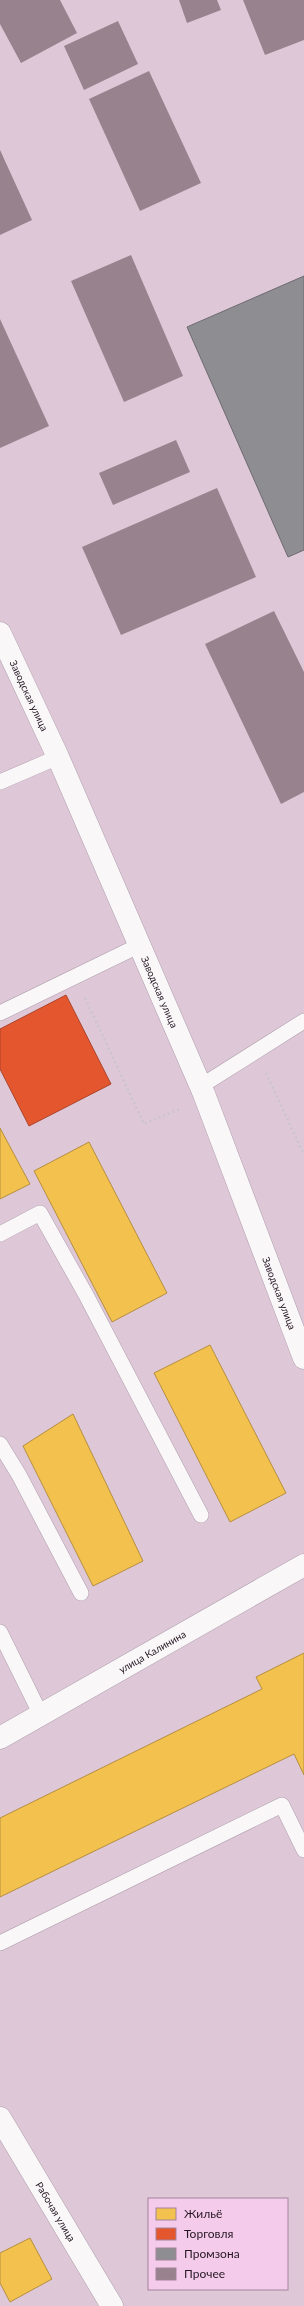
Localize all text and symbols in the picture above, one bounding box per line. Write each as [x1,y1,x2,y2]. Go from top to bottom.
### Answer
street label: Заводская улица [7,658,51,733]
street label: Заводская улица [139,954,181,1030]
street label: Заводская улица [260,1255,299,1331]
street label: улица Калинина [116,1628,188,1675]
street label: Рабочая улица [33,2180,78,2244]
legend [148,2198,288,2290]
text: Жильё [184,2206,222,2221]
text: Торговля [184,2226,234,2241]
text: Промзона [184,2246,240,2261]
text: Прочее [184,2266,225,2281]

